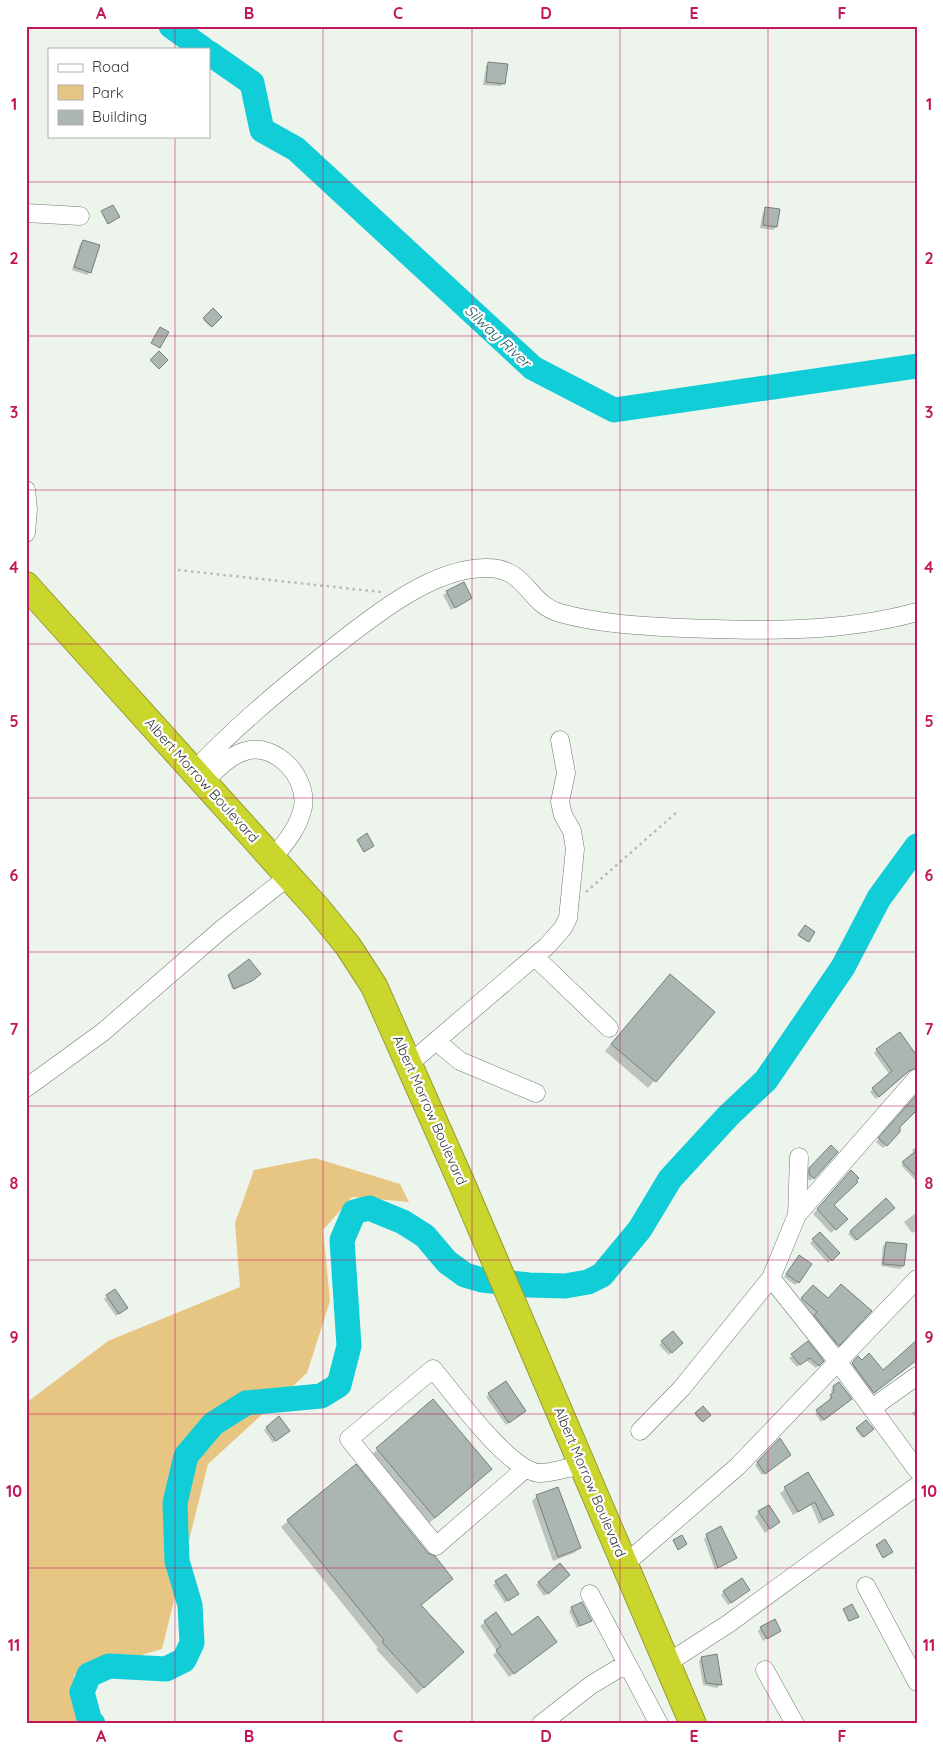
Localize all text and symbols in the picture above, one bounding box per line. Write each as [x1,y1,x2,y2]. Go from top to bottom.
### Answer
text: A [96,3,107,23]
text: B [244,3,254,23]
text: C [393,3,403,23]
text: D [540,3,552,23]
text: E [689,3,699,23]
text: F [838,3,847,23]
legend [48,48,210,138]
text: Road [92,57,129,76]
text: Park [92,83,124,102]
text: 1 [11,94,17,114]
text: 1 [926,94,932,114]
text: Building [92,107,147,126]
text: 2 [9,248,19,268]
text: 2 [924,248,934,268]
water label: Silway River [461,301,537,373]
text: 3 [10,402,18,422]
text: 3 [925,402,933,422]
text: 4 [9,557,19,577]
text: 4 [924,557,934,577]
text: 5 [9,711,19,731]
text: 5 [924,711,934,731]
street label: Albert Morrow Boulevard [141,714,263,846]
text: 6 [10,865,19,885]
text: 6 [925,865,934,885]
text: 7 [10,1019,19,1039]
text: 7 [925,1019,934,1039]
street label: Albert Morrow Boulevard [389,1032,471,1188]
text: 8 [10,1173,19,1193]
text: 8 [925,1173,934,1193]
text: 9 [9,1327,19,1347]
text: 9 [924,1327,934,1347]
street label: Albert Morrow Boulevard [550,1404,630,1560]
text: 10 [6,1481,22,1501]
text: 10 [921,1481,937,1501]
text: 11 [8,1635,20,1655]
text: 11 [923,1635,935,1655]
text: A [96,1726,107,1746]
text: B [244,1726,254,1746]
text: C [393,1726,403,1746]
text: D [540,1726,552,1746]
text: E [689,1726,699,1746]
text: F [838,1726,847,1746]

